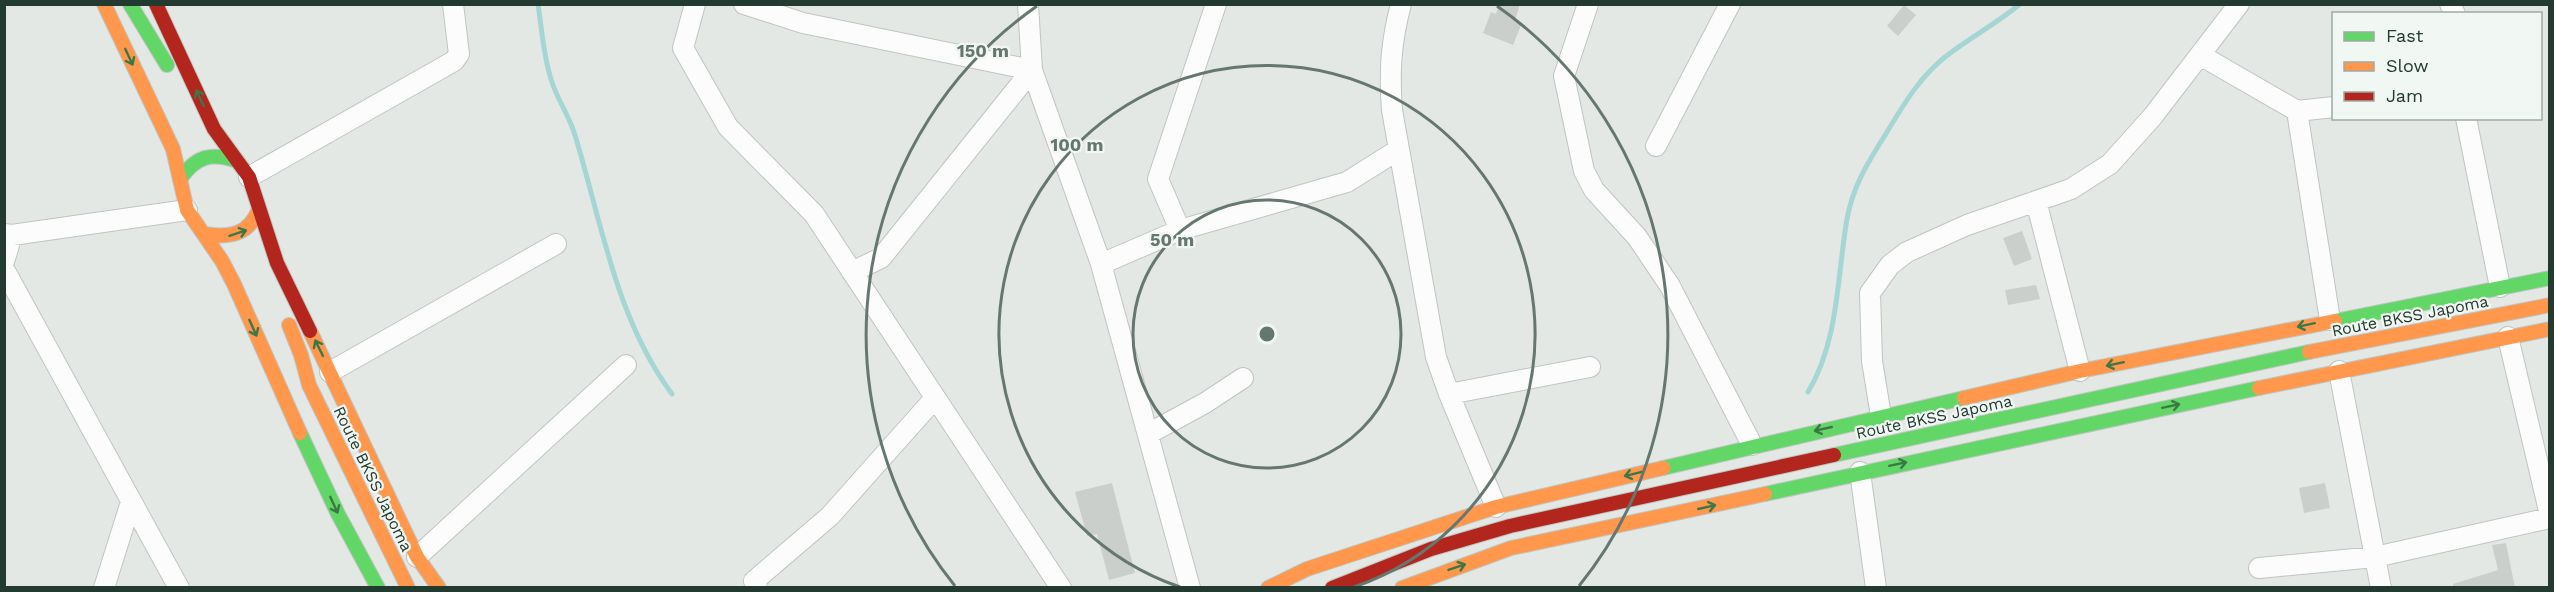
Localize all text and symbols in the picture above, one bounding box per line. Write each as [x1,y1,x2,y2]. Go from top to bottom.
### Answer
legend [2332,12,2542,120]
text: Fast [2386,25,2424,46]
text: 150 m [957,40,1009,61]
one-way arrow [124,48,136,66]
text: Slow [2386,55,2429,76]
text: Jam [2386,85,2423,106]
one-way arrow [193,90,205,108]
text: 100 m [1050,134,1104,155]
one-way arrow [228,226,246,237]
text: 50 m [1150,229,1194,250]
street label: Route BKSS Japoma [2330,291,2490,341]
one-way arrow [248,318,260,336]
one-way arrow [2297,319,2316,331]
centre of rings [1257,324,1277,344]
one-way arrow [312,340,324,358]
one-way arrow [2106,359,2126,370]
street label: Route BKSS Japoma [1854,391,2014,443]
one-way arrow [2161,400,2180,412]
street label: Route BKSS Japoma [330,403,416,555]
one-way arrow [1813,424,1832,436]
one-way arrow [1887,458,1907,469]
one-way arrow [1624,469,1643,481]
one-way arrow [328,496,340,514]
one-way arrow [1698,500,1717,512]
one-way arrow [1447,561,1466,572]

